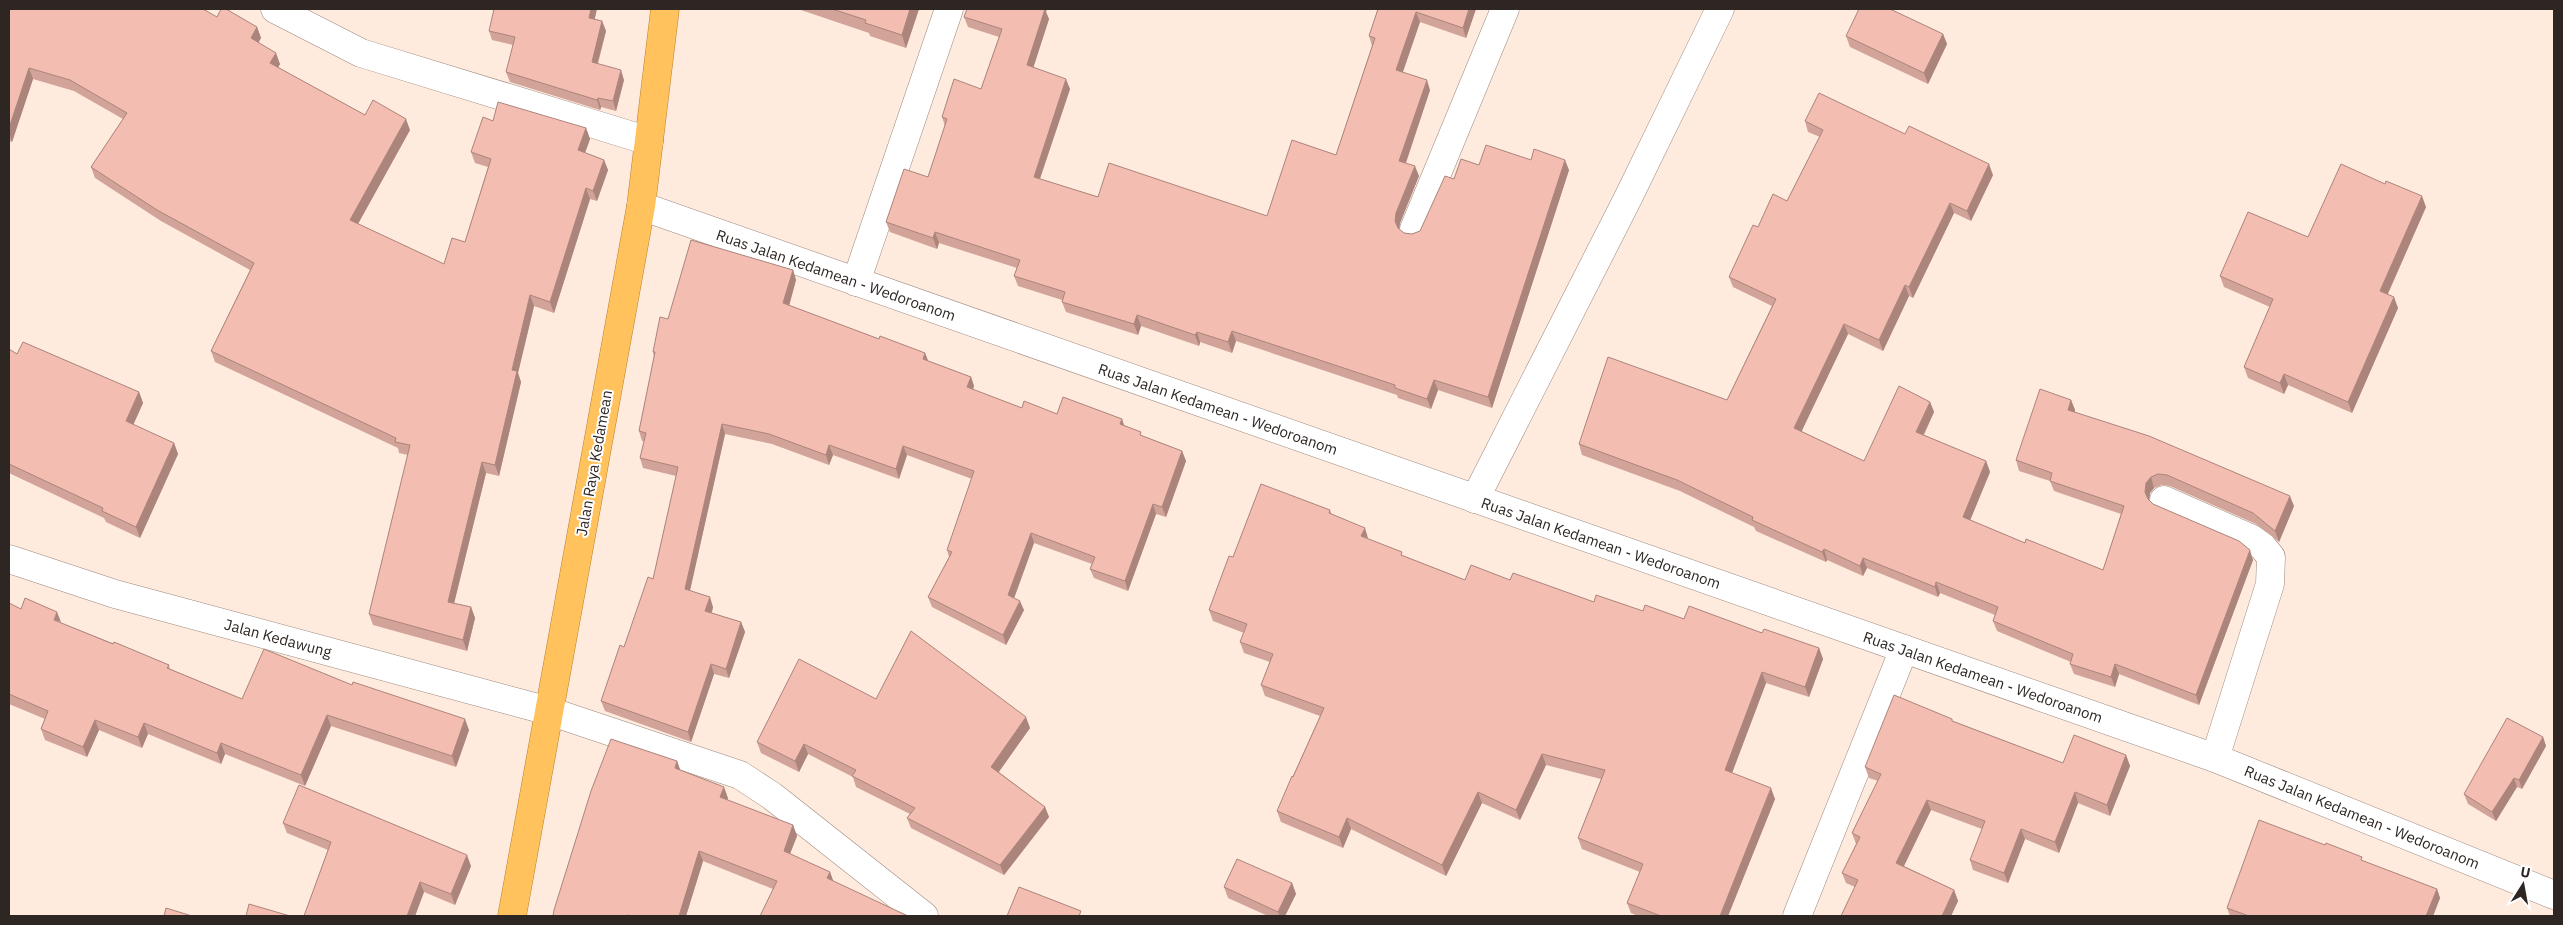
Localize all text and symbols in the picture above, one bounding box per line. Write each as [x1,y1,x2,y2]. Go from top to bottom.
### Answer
street label: Ruas Jalan Kedamean - Wedoroanom [714,225,958,325]
street label: Ruas Jalan Kedamean - Wedoroanom [1096,359,1340,459]
street label: Jalan Raya Kedamean [572,388,616,538]
street label: Ruas Jalan Kedamean - Wedoroanom [1479,493,1723,593]
street label: Jalan Kedawung [222,615,334,661]
street label: Ruas Jalan Kedamean - Wedoroanom [1861,627,2105,727]
street label: Ruas Jalan Kedamean - Wedoroanom [2242,761,2482,873]
north arrow [2498,860,2548,910]
text: U [2519,862,2532,882]

